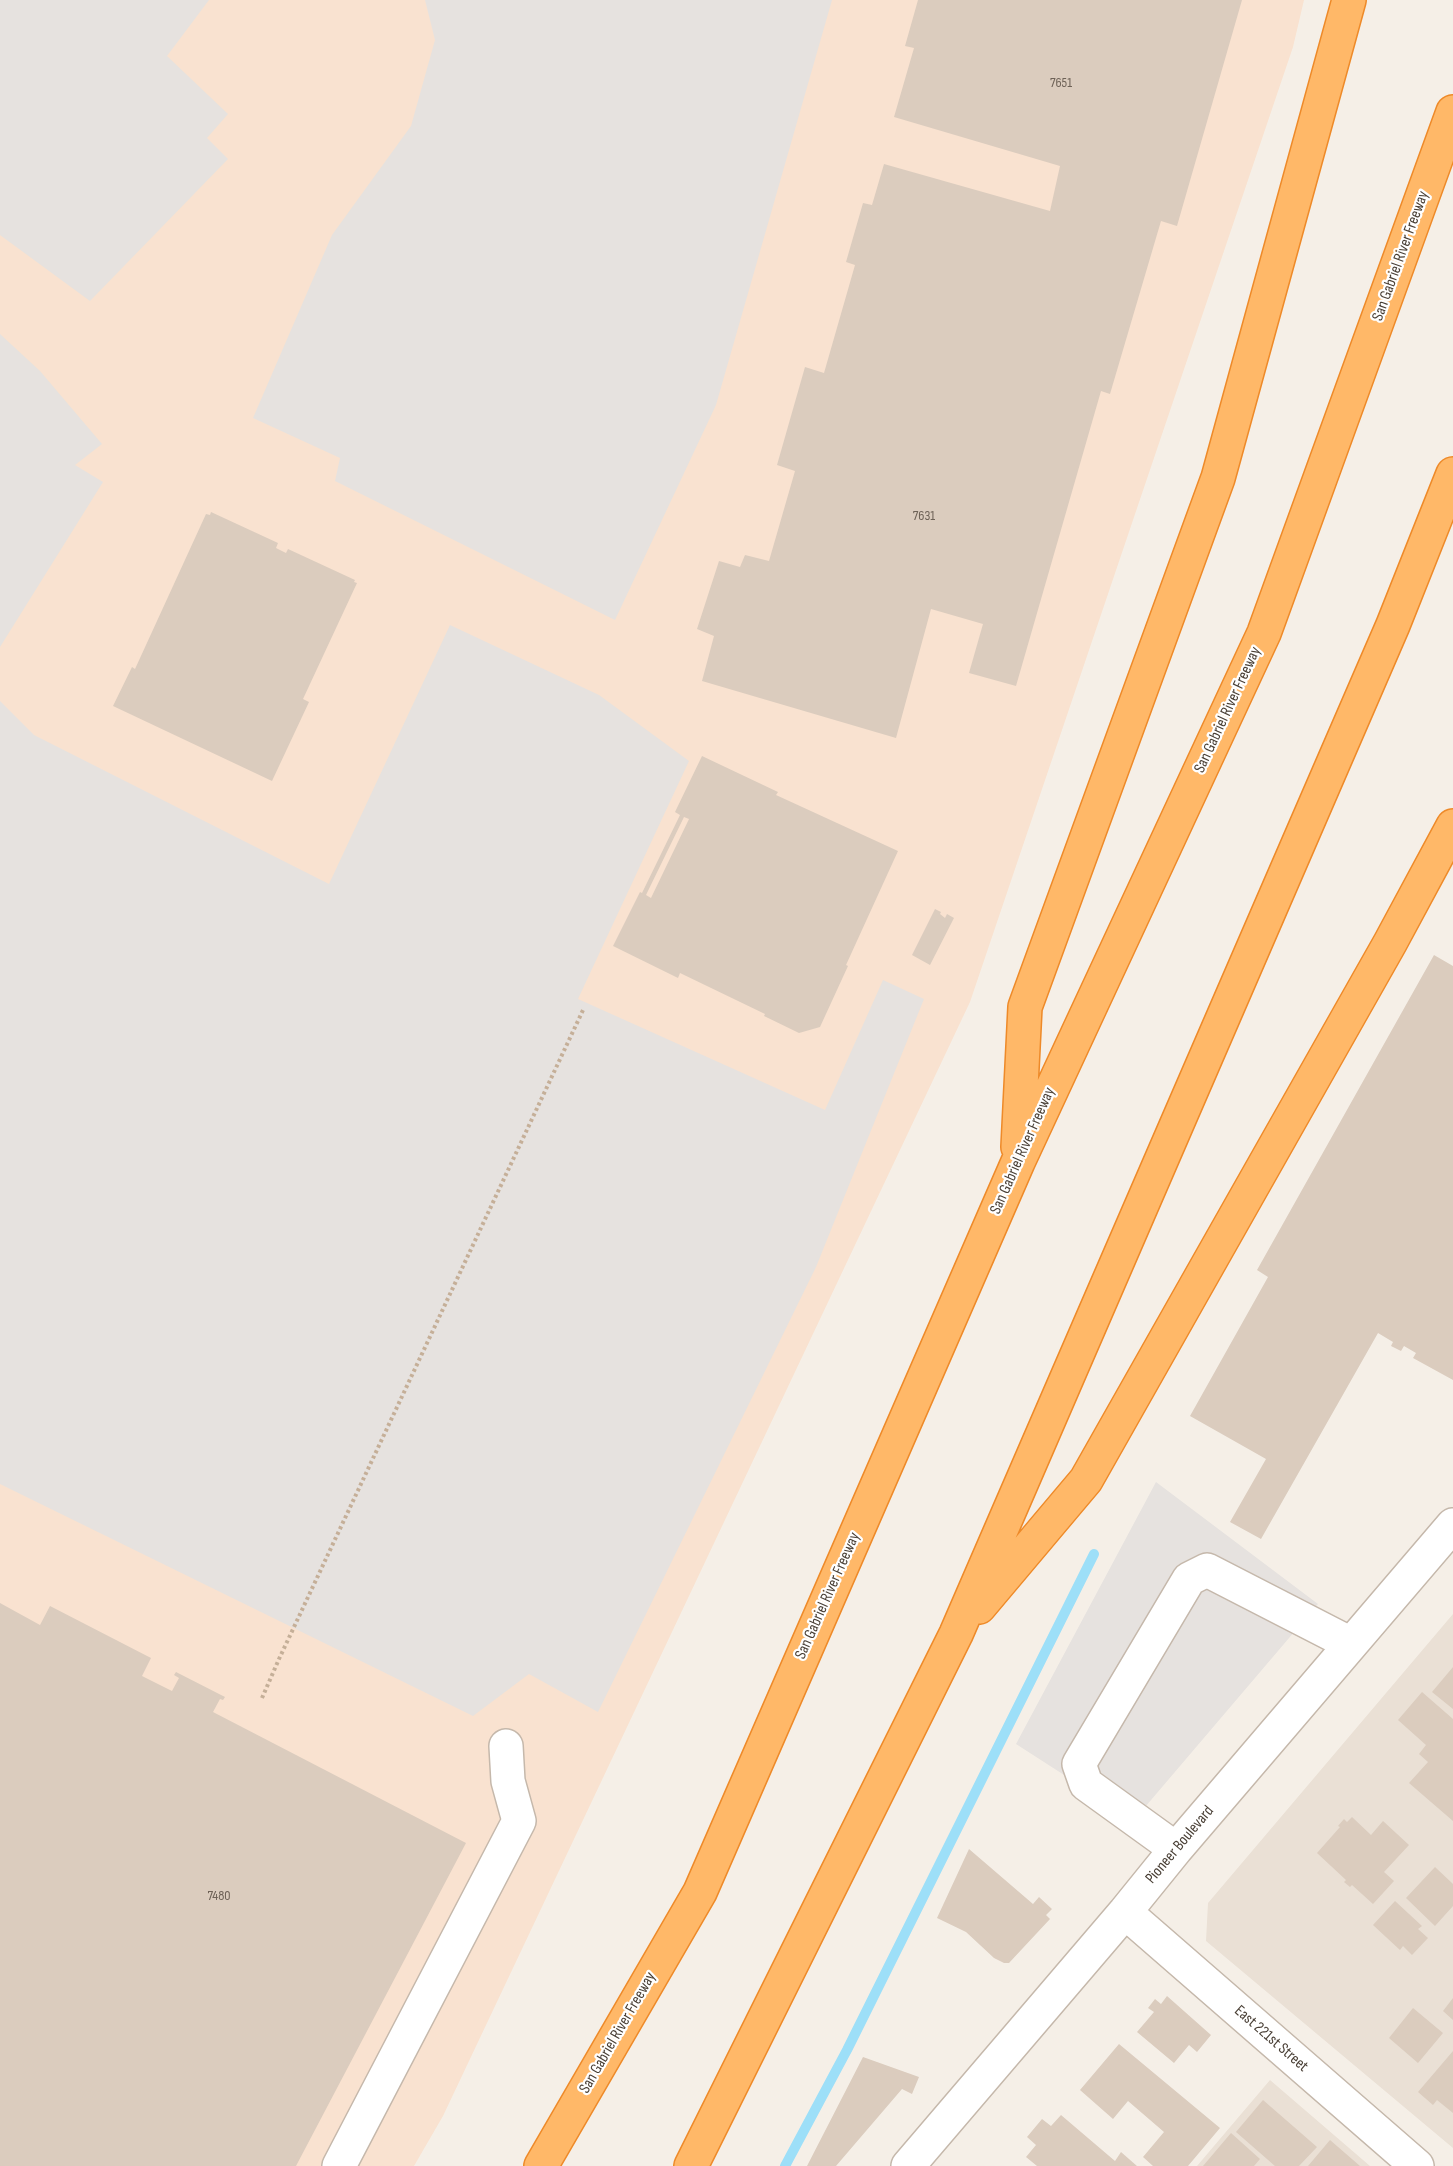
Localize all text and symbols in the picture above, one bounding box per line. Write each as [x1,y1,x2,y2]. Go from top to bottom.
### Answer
house number: 7651 [1050,75,1072,91]
street label: San Gabriel River Freeway [1369,188,1433,324]
house number: 7631 [913,508,935,524]
street label: San Gabriel River Freeway [1190,644,1266,776]
street label: San Gabriel River Freeway [986,1085,1060,1217]
street label: San Gabriel River Freeway [791,1530,865,1662]
street label: Pioneer Boulevard [1142,1802,1218,1888]
house number: 7480 [207,1888,231,1904]
street label: San Gabriel River Freeway [575,1969,661,2097]
street label: East 221st Street [1230,2002,1312,2076]

